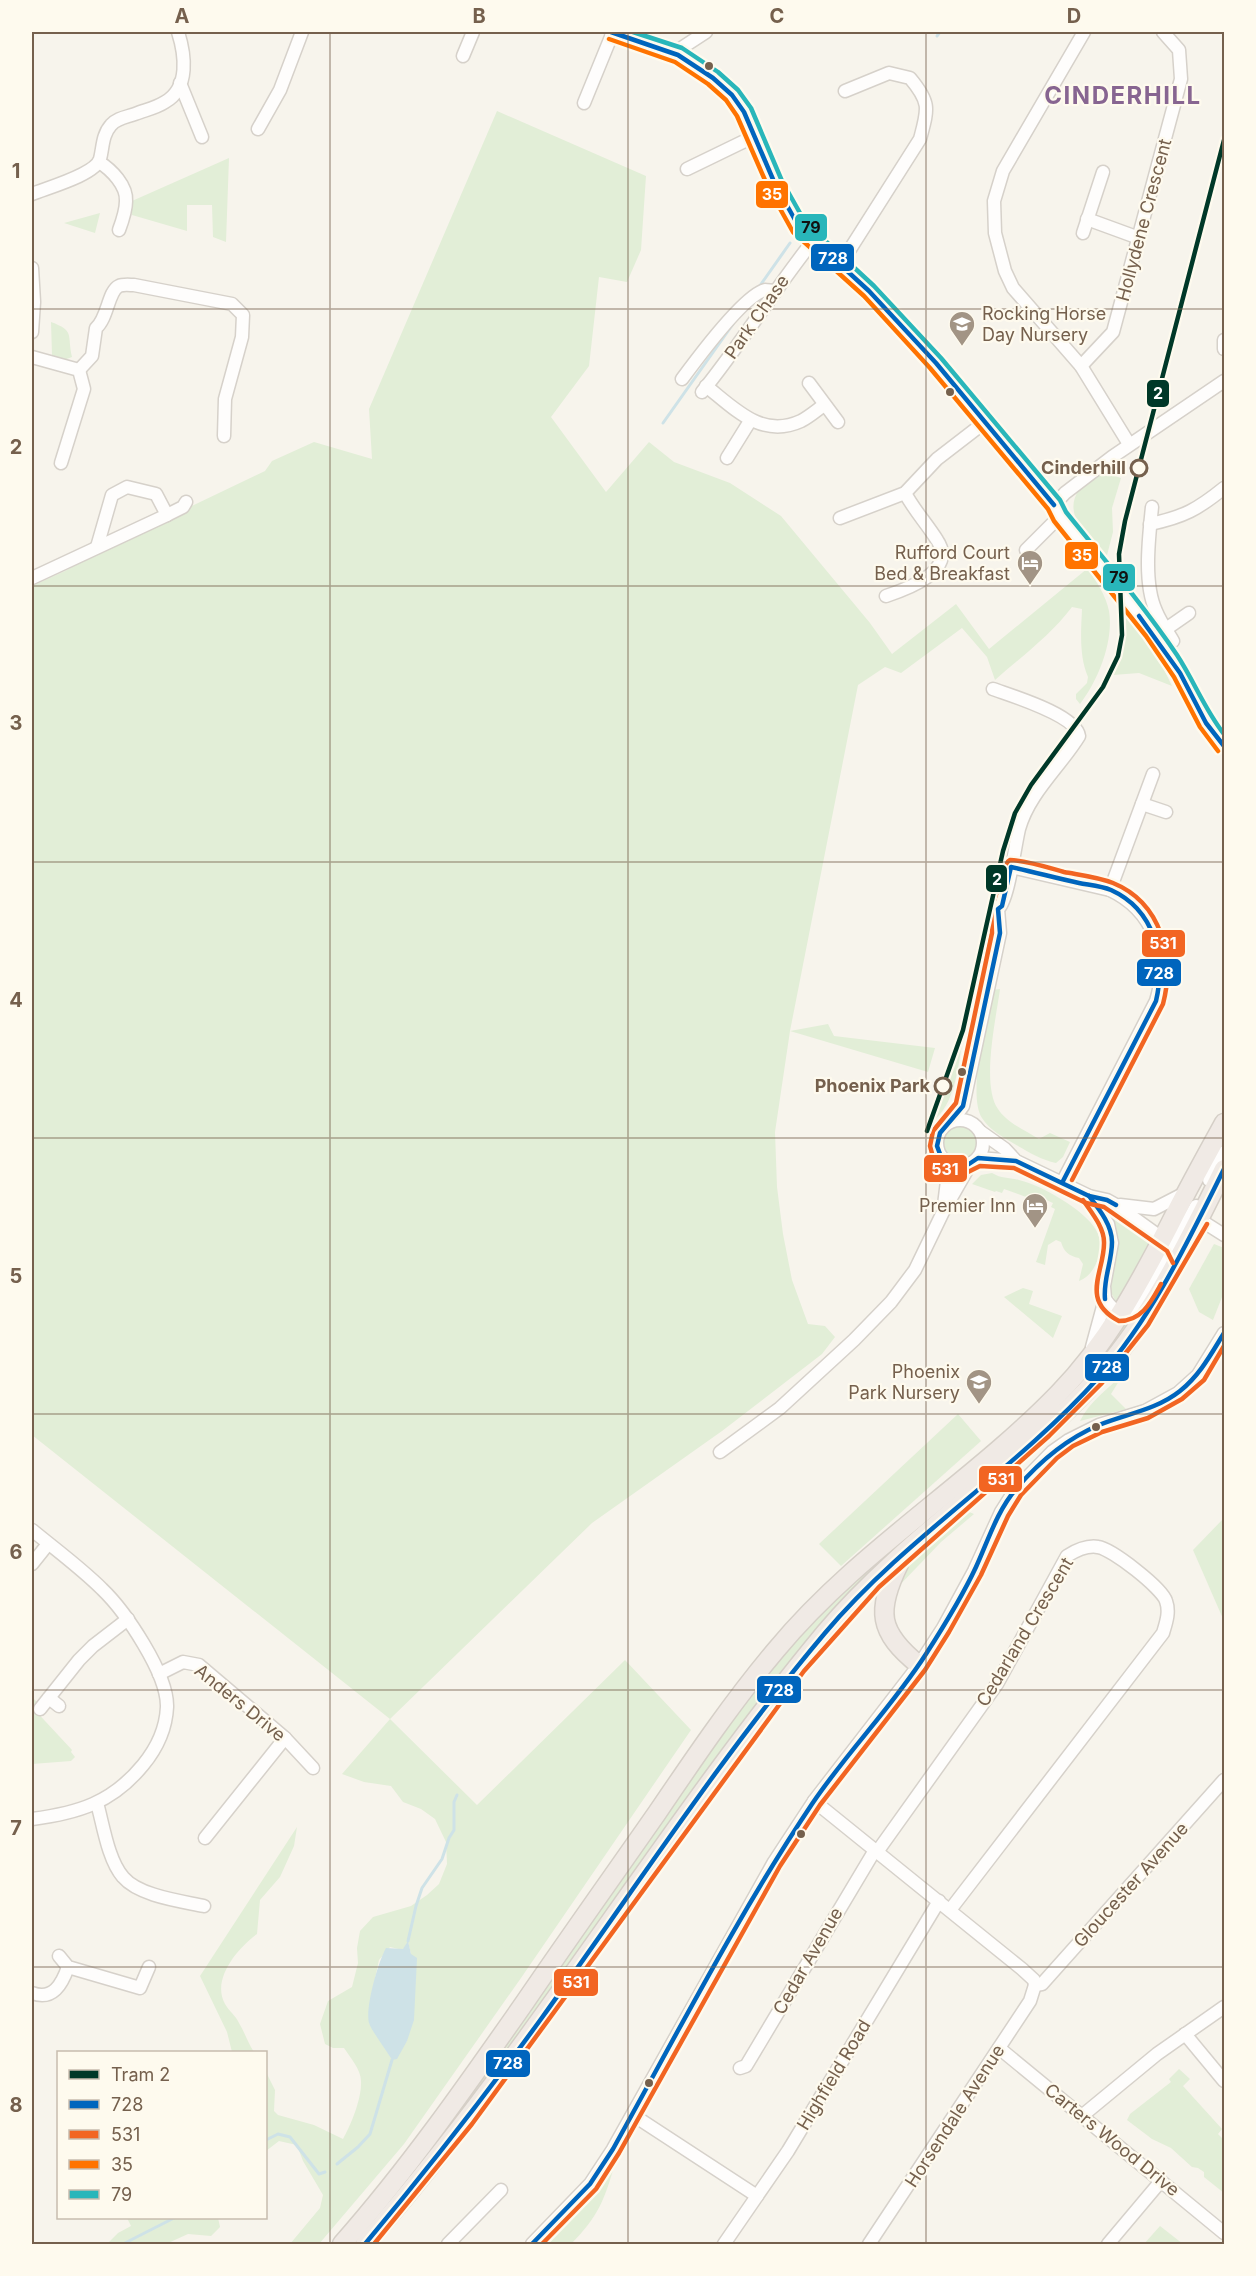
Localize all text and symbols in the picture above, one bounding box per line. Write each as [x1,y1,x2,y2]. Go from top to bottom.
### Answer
text: A [175,4,190,28]
text: B [472,4,486,28]
text: C [770,4,784,28]
text: D [1067,4,1081,28]
unlabelled marker [703,60,715,72]
district label: CINDERHILL [1044,81,1202,110]
street label: Hollydene Crescent [1112,136,1175,303]
text: 1 [12,159,20,183]
line badge: 35 [755,180,789,209]
text: 35 [762,184,782,204]
line badge: 79 [794,213,828,242]
text: 79 [801,217,821,237]
line badge: 728 [810,243,855,272]
text: 728 [818,248,848,268]
street label: Park Chase [720,271,793,363]
place label: Rocking Horse Day Nursery [982,303,1106,345]
school or university icon: Rocking Horse Day Nursery [947,309,977,347]
line badge: 2 [1146,379,1170,408]
text: 2 [1153,383,1163,403]
unlabelled marker [944,386,956,398]
text: 2 [10,435,22,459]
place label: Cinderhill [1041,457,1126,478]
marker: Cinderhill [1130,459,1148,477]
line badge: 35 [1064,541,1099,570]
place label: Rufford Court Bed & Breakfast [874,542,1010,584]
text: 35 [1072,545,1092,565]
hotel icon: Rufford Court Bed & Breakfast [1015,548,1045,586]
line badge: 79 [1102,563,1136,592]
text: 79 [1109,567,1129,587]
text: 3 [10,711,22,735]
line badge: 2 [985,864,1008,893]
text: 2 [992,869,1002,889]
line badge: 531 [1141,929,1186,958]
text: 531 [1149,933,1177,953]
line badge: 728 [1136,958,1182,987]
text: 728 [1144,963,1174,983]
text: 4 [9,988,23,1012]
unlabelled marker [956,1066,968,1078]
place label: Phoenix Park [815,1075,931,1096]
marker: Phoenix Park [934,1077,952,1095]
line badge: 531 [923,1154,968,1183]
text: 531 [931,1159,959,1179]
hotel icon: Premier Inn [1020,1191,1050,1229]
place label: Premier Inn [919,1195,1016,1216]
text: 5 [10,1264,22,1288]
line badge: 728 [1084,1353,1130,1382]
text: 728 [1092,1357,1122,1377]
place label: Phoenix Park Nursery [848,1361,960,1403]
school or university icon: Phoenix Park Nursery [964,1367,994,1405]
unlabelled marker [1090,1421,1102,1433]
line badge: 531 [978,1465,1023,1493]
text: 531 [987,1469,1015,1489]
text: 6 [10,1540,23,1564]
street label: Cedarland Crescent [972,1553,1077,1710]
street label: Anders Drive [191,1660,290,1746]
line badge: 728 [756,1675,802,1704]
text: 728 [764,1680,794,1700]
text: 7 [10,1816,22,1840]
street label: Gloucester Avenue [1069,1818,1192,1951]
unlabelled marker [795,1828,807,1840]
street label: Cedar Avenue [769,1904,847,2018]
line badge: 531 [553,1968,599,1997]
text: 531 [562,1972,590,1992]
street label: Highfield Road [792,2016,875,2134]
street label: Horsendale Avenue [901,2040,1009,2191]
line badge: 728 [485,2049,531,2078]
legend [57,2051,267,2219]
text: 728 [493,2053,523,2073]
text: Tram 2 [111,2064,170,2085]
unlabelled marker [643,2077,655,2089]
street label: Carters Wood Drive [1041,2079,1184,2200]
text: 8 [9,2093,23,2117]
text: 728 [111,2094,143,2115]
text: 531 [111,2124,140,2145]
text: 35 [111,2154,133,2175]
text: 79 [111,2184,132,2205]

